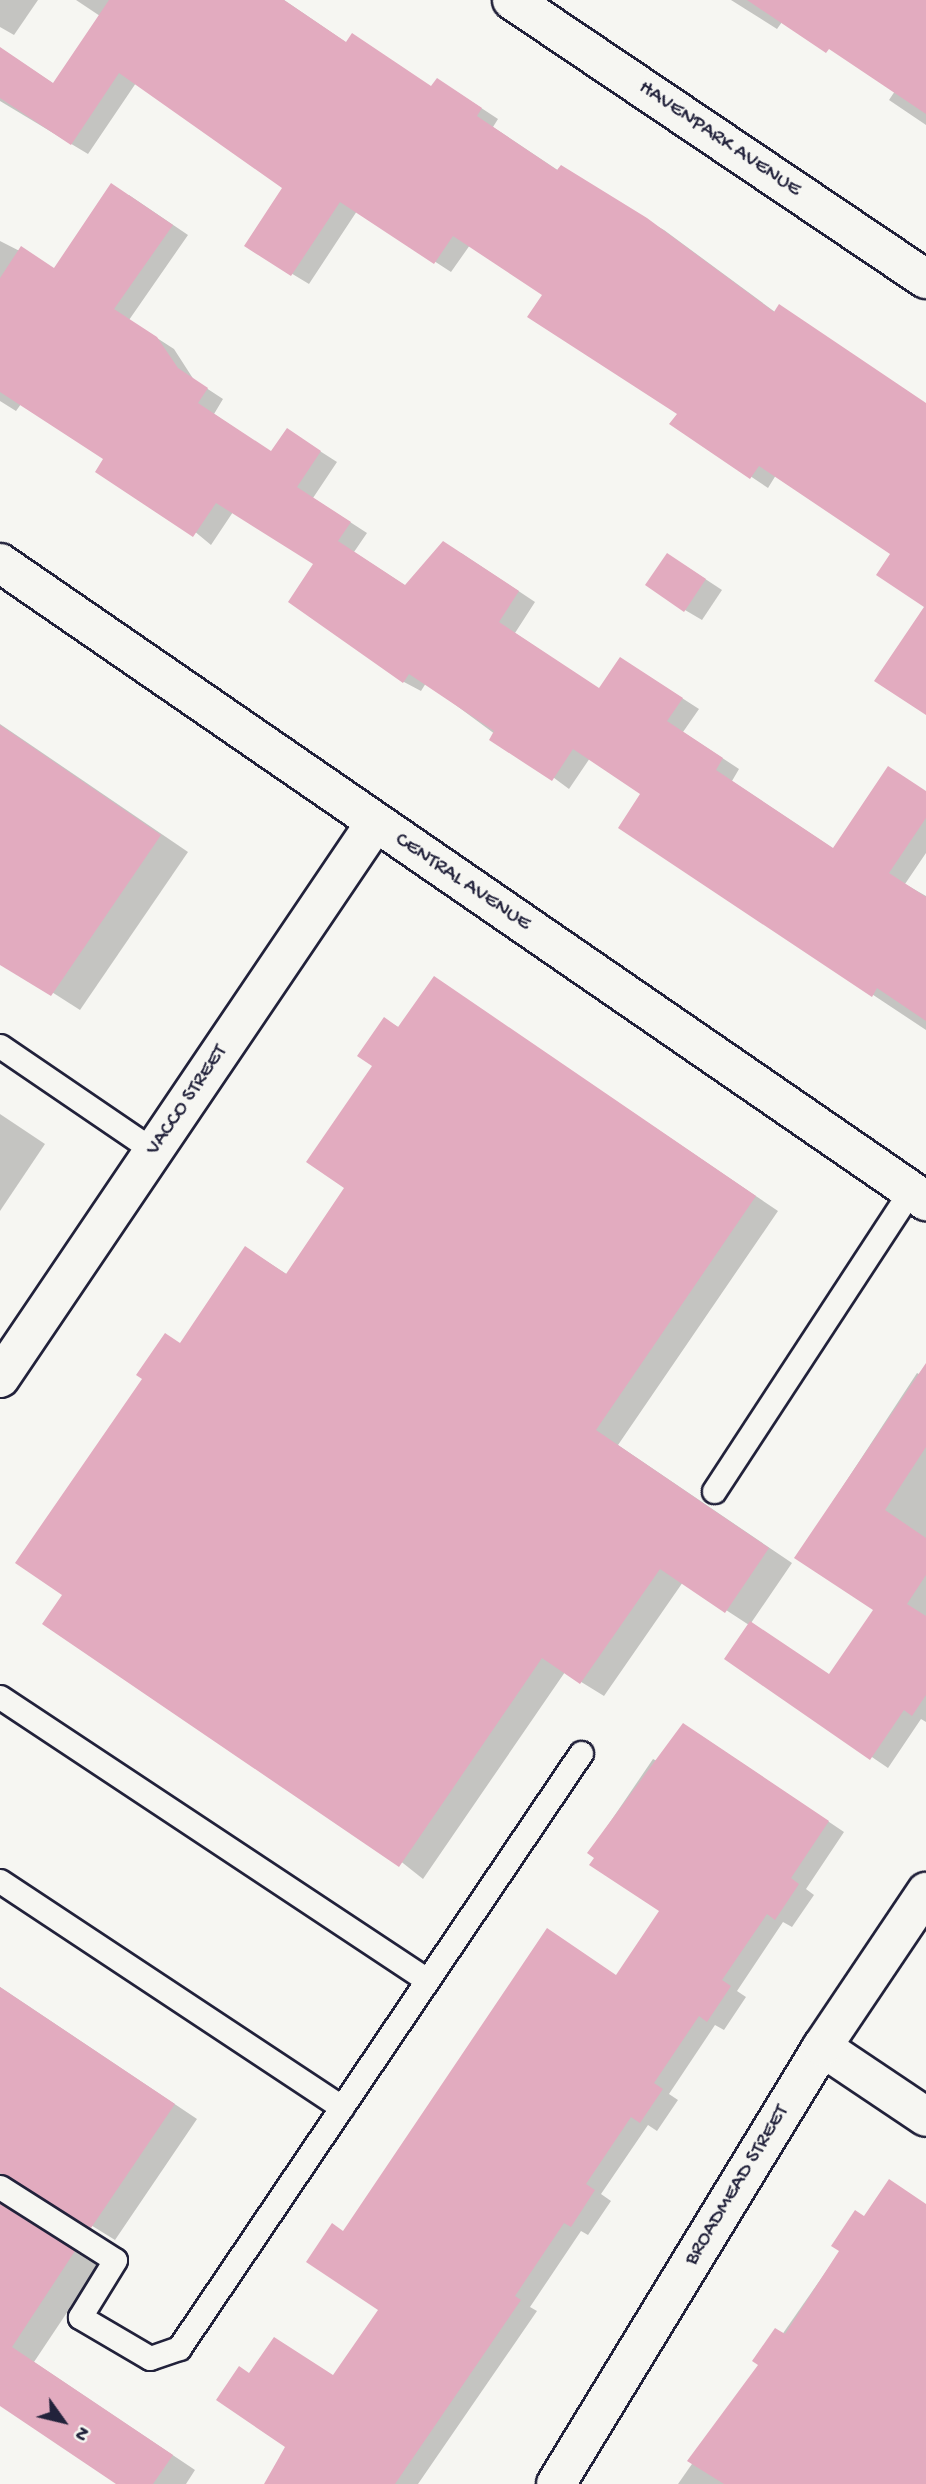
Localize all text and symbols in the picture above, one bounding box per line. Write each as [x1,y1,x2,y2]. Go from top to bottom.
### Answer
street label: HAVENPARK AVENUE [633,76,805,204]
street label: CENTRAL AVENUE [389,828,535,938]
street label: VACCO STREET [142,1041,234,1161]
street label: BROADMEAD STREET [680,2101,796,2271]
north arrow [28,2386,98,2456]
text: N [68,2421,94,2445]

